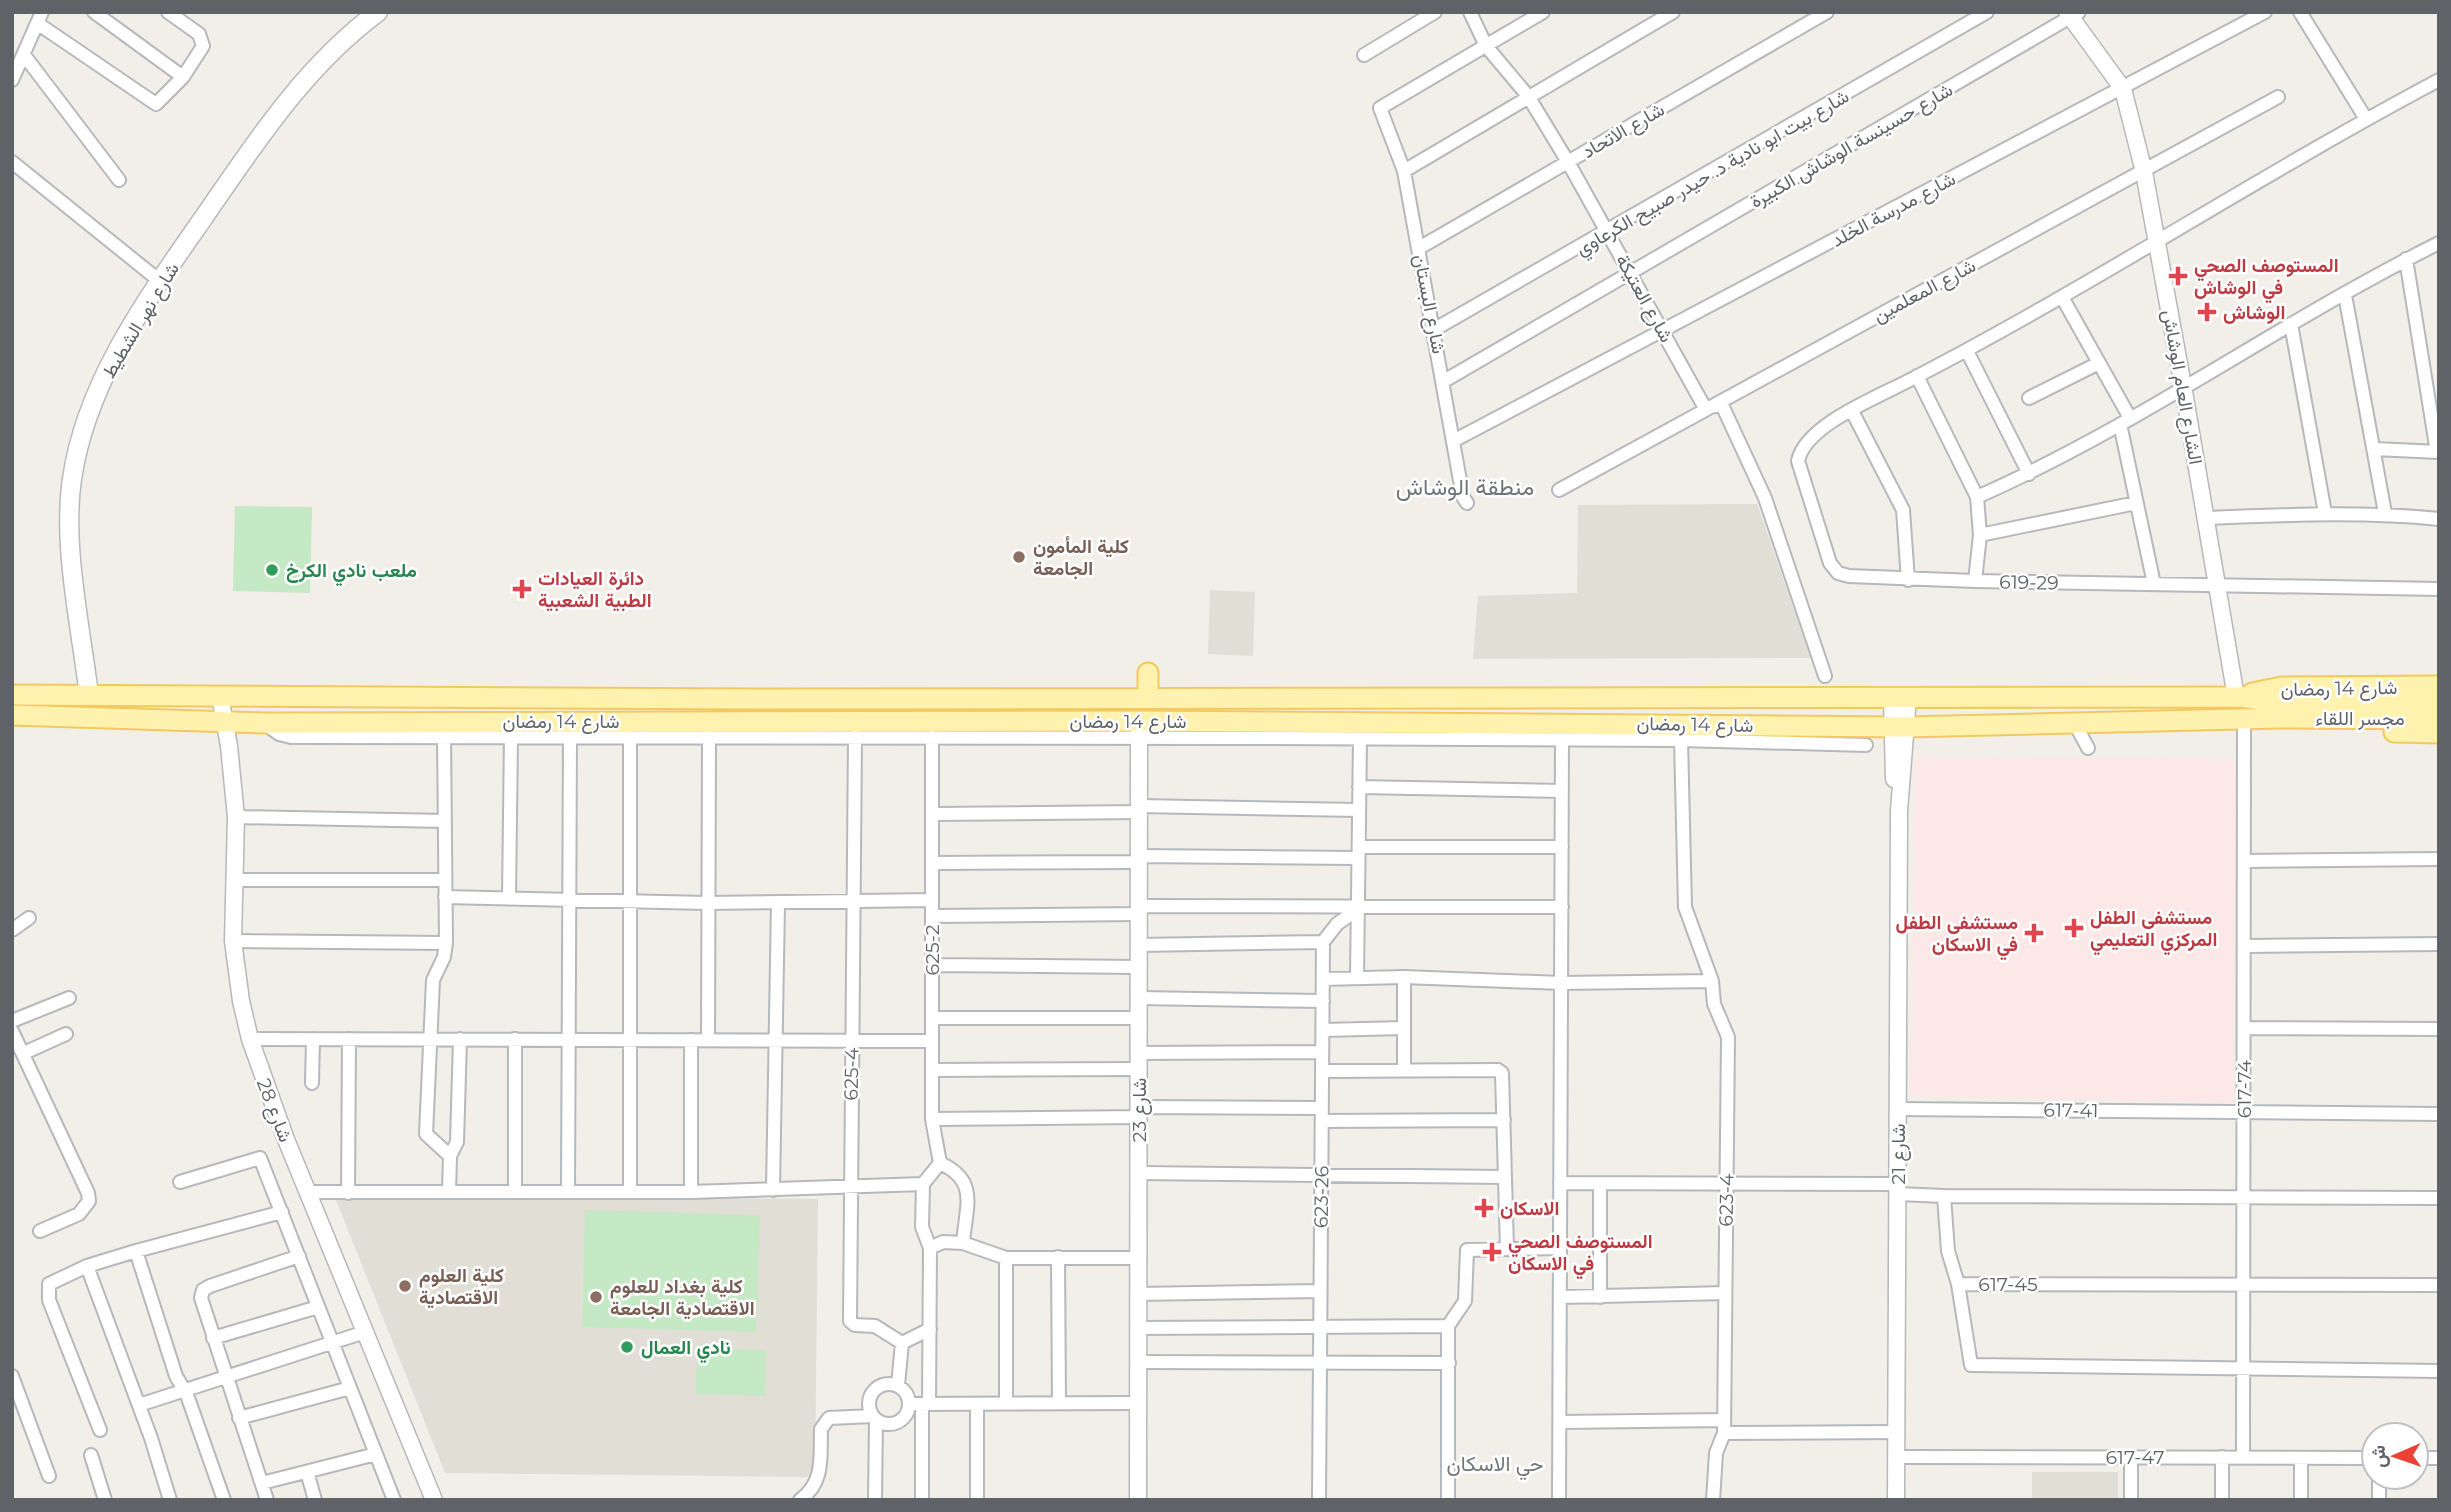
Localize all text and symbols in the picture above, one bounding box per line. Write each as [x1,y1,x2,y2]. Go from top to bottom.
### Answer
street label: شارع حسينسة الوشاش الكبيرة [1746,78,1957,214]
street label: شارع بيت ابو نادية د. حيدر صبيح الكرعاوي [1571,84,1855,264]
street label: شارع الاتحاد [1578,98,1669,164]
street label: شارع مدرسة الخلد [1827,167,1960,253]
street label: شارع العتيکة [1610,250,1678,347]
street label: شارع البستان [1408,252,1450,356]
street label: شارع المعلمين [1869,254,1980,328]
place label: المستوصف الصحي في الوشاش [2194,254,2339,304]
street label: شارع نهر الشطيط [97,258,185,383]
marker: المستوصف الصحي في الوشاش [2168,266,2188,286]
place label: الوشاش [2223,301,2285,325]
marker: الوشاش [2197,302,2217,322]
street label: الشارع العام الوشاش [2157,308,2207,467]
district label: منطقة الوشاش [1396,473,1534,502]
place label: كلية المأمون الجامعة [1033,535,1129,580]
marker: كلية المأمون الجامعة [1011,549,1027,565]
place label: ملعب نادي الكرخ [286,559,417,587]
marker: ملعب نادي الكرخ [264,562,280,578]
place label: دائرة العيادات الطبية الشعبية [538,567,652,612]
street label: 619-29 [1999,570,2059,595]
marker: دائرة العيادات الطبية الشعبية [512,579,532,599]
street label: شارع 14 رمضان [2280,676,2398,702]
street label: مجسر اللقاء [2315,707,2405,730]
street label: شارع 14 رمضان [503,710,619,734]
street label: شارع 14 رمضان [1070,710,1186,734]
street label: شارع 14 رمضان [1636,712,1754,738]
place label: مستشفى الطفل المركزي التعليمي [2090,906,2217,956]
place label: مستشفى الطفل في الاسكان [1896,911,2018,961]
marker: مستشفى الطفل المركزي التعليمي [2064,918,2084,938]
marker: مستشفى الطفل في الاسكان [2024,923,2044,943]
street label: 625-2 [921,924,944,975]
street label: 625-4 [840,1047,863,1101]
street label: 617-74 [2233,1059,2256,1118]
street label: شارع 28 [251,1075,297,1146]
street label: شارع 23 [1128,1078,1152,1142]
street label: 617-41 [2043,1099,2099,1122]
street label: شارع 21 [1887,1124,1911,1184]
street label: 623-26 [1309,1166,1334,1228]
street label: 623-4 [1715,1173,1738,1227]
place label: الاسكان [1500,1197,1559,1220]
marker: الاسكان [1474,1198,1494,1218]
place label: المستوصف الصحي في الاسكان [1508,1230,1653,1280]
marker: المستوصف الصحي في الاسكان [1482,1242,1502,1262]
place label: كلية العلوم الاقتصادية [419,1264,504,1309]
street label: 617-45 [1978,1273,2038,1296]
place label: كلية بغداد للعلوم الاقتصادية الجامعة [610,1275,755,1320]
marker: كلية العلوم الاقتصادية [397,1278,413,1294]
marker: كلية بغداد للعلوم الاقتصادية الجامعة [588,1289,604,1305]
place label: نادي العمال [641,1336,731,1364]
marker: نادي العمال [619,1339,635,1355]
north arrow [2360,1421,2430,1491]
text: ش [2367,1445,2390,1468]
street label: 617-47 [2106,1446,2164,1469]
district label: حي الاسكان [1447,1451,1544,1481]

